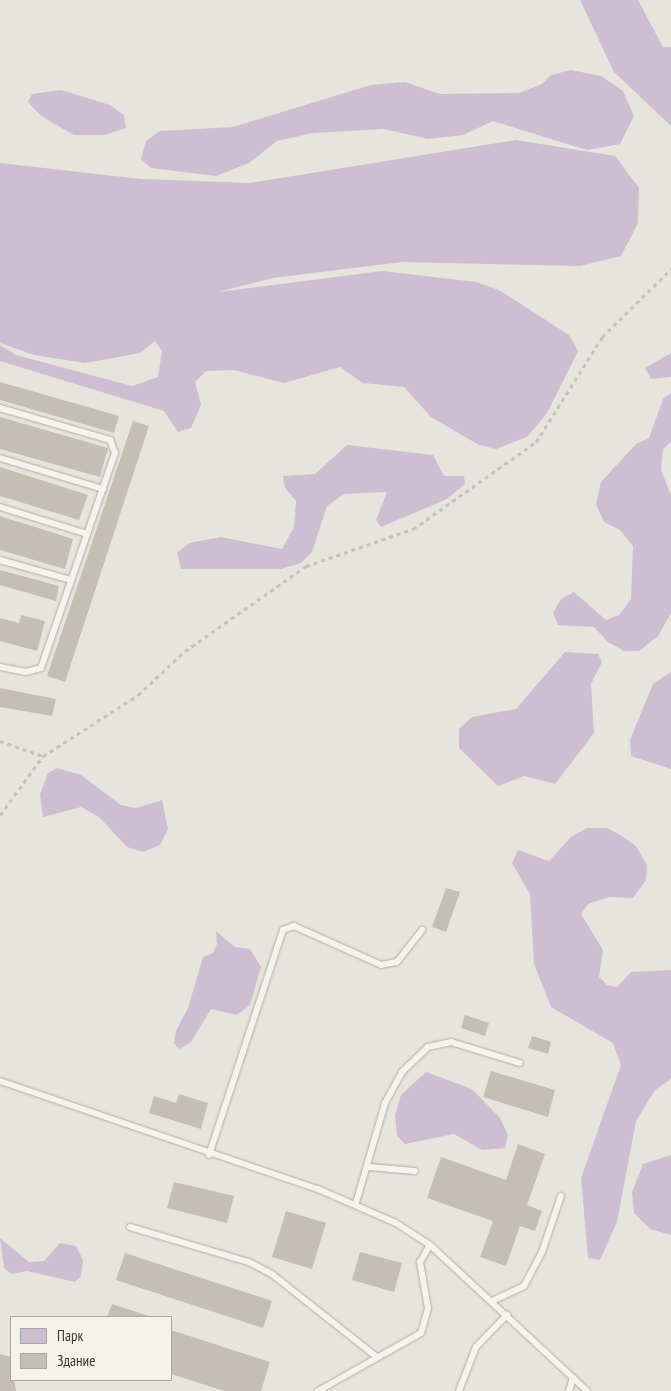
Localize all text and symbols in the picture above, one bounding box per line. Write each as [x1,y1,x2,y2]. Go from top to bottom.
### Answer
legend [10,1316,172,1381]
text: Парк [57,1326,83,1345]
text: Здание [57,1351,95,1370]

